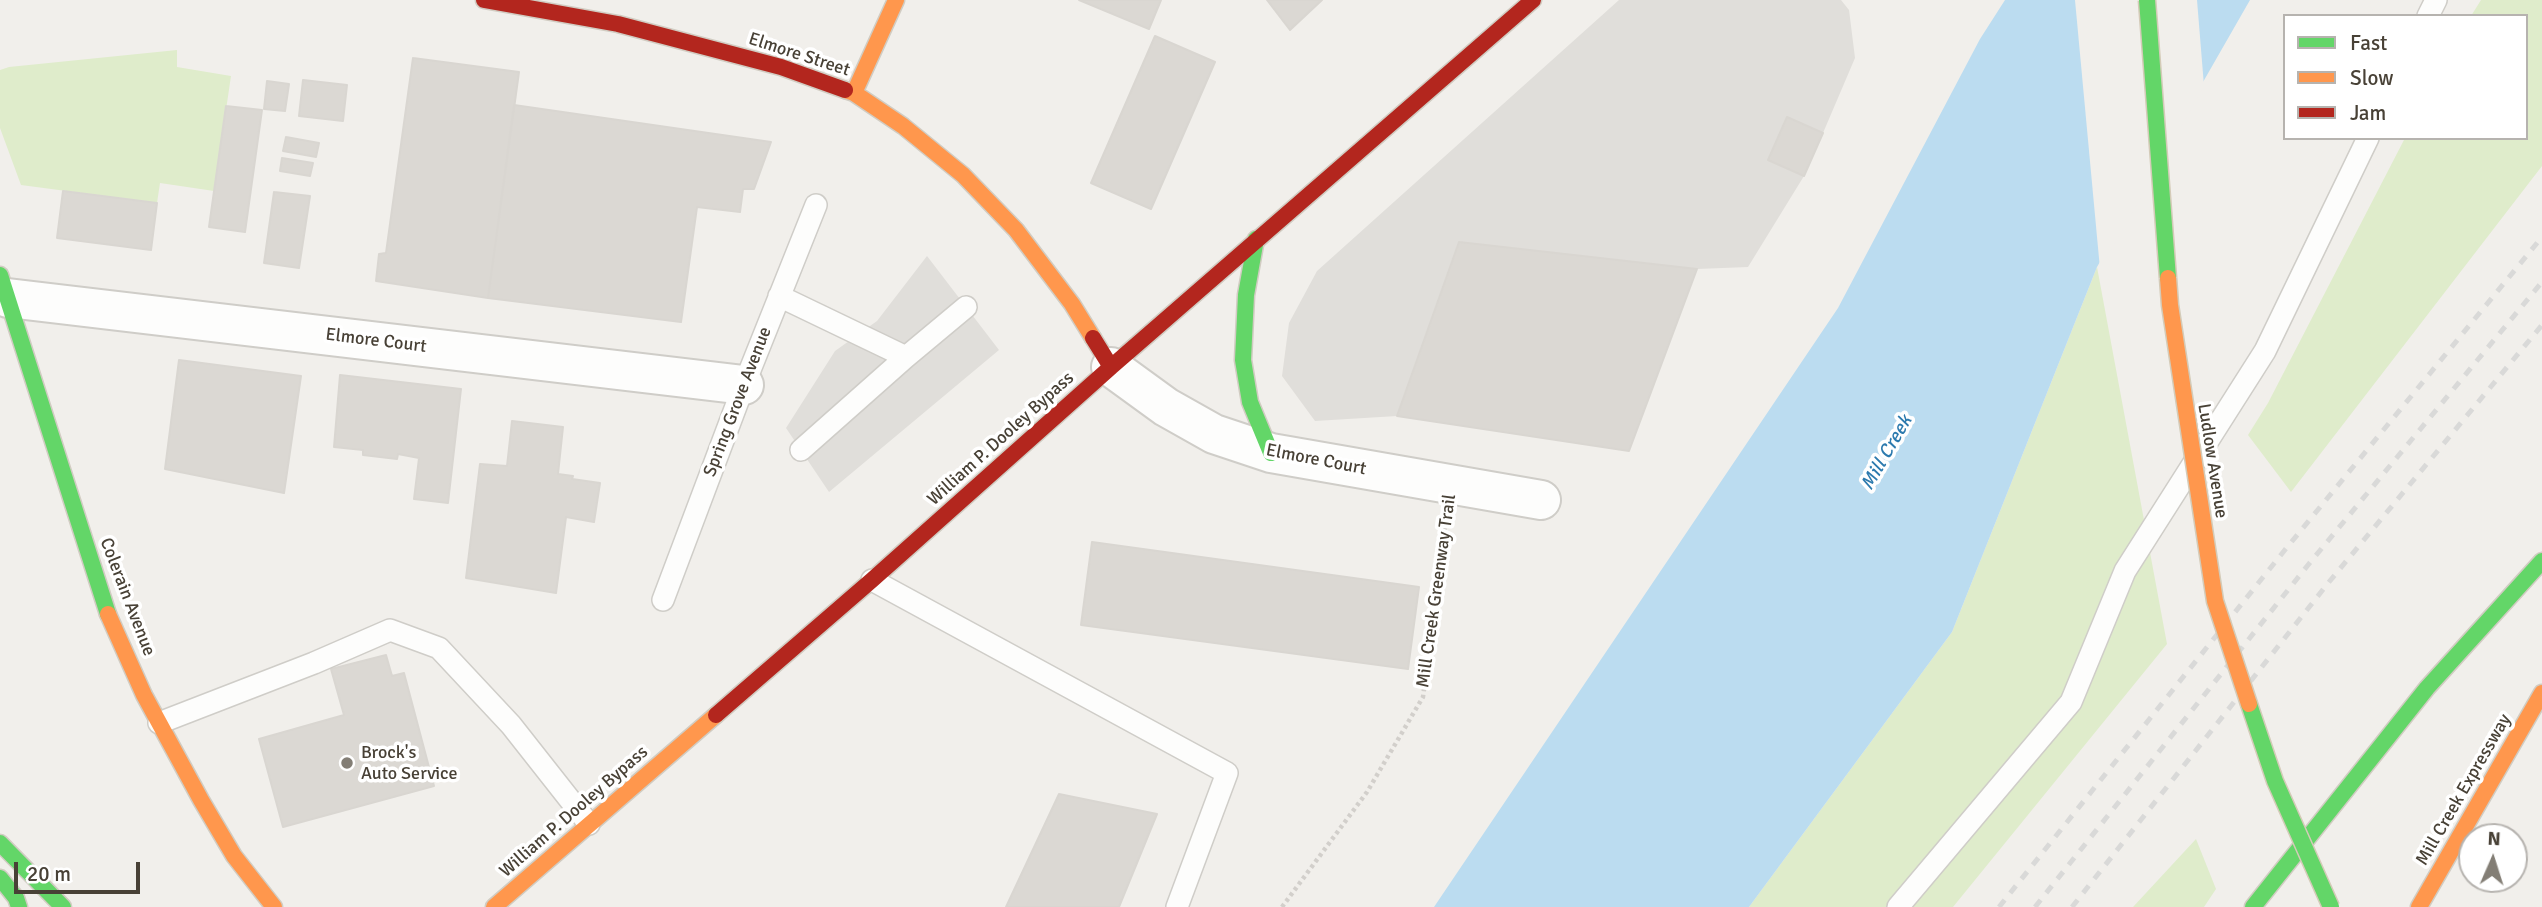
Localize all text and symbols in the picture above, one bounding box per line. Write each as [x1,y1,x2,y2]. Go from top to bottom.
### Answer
legend [2283,14,2528,140]
street label: Elmore Street [746,28,852,82]
text: Fast [2350,30,2387,56]
text: Slow [2350,65,2394,91]
text: Jam [2350,100,2386,126]
street label: Elmore Court [324,324,428,358]
street label: Spring Grove Avenue [699,324,777,480]
street label: William P. Dooley Bypass [923,368,1079,510]
street label: Ludlow Avenue [2192,402,2232,520]
water label: Mill Creek [1857,412,1917,494]
street label: Elmore Court [1264,440,1368,480]
street label: Mill Creek Greenway Trail [1413,493,1461,689]
street label: Colerain Avenue [95,535,159,659]
street label: Mill Creek Expressway [2412,711,2516,869]
place label: Brock's Auto Service [361,742,458,784]
street label: William P. Dooley Bypass [495,742,653,882]
marker: Brock's Auto Service [339,755,355,771]
north arrow [2458,823,2528,893]
text: N [2487,827,2501,851]
scale bar [18,848,144,892]
text: 20 m [27,861,71,887]

